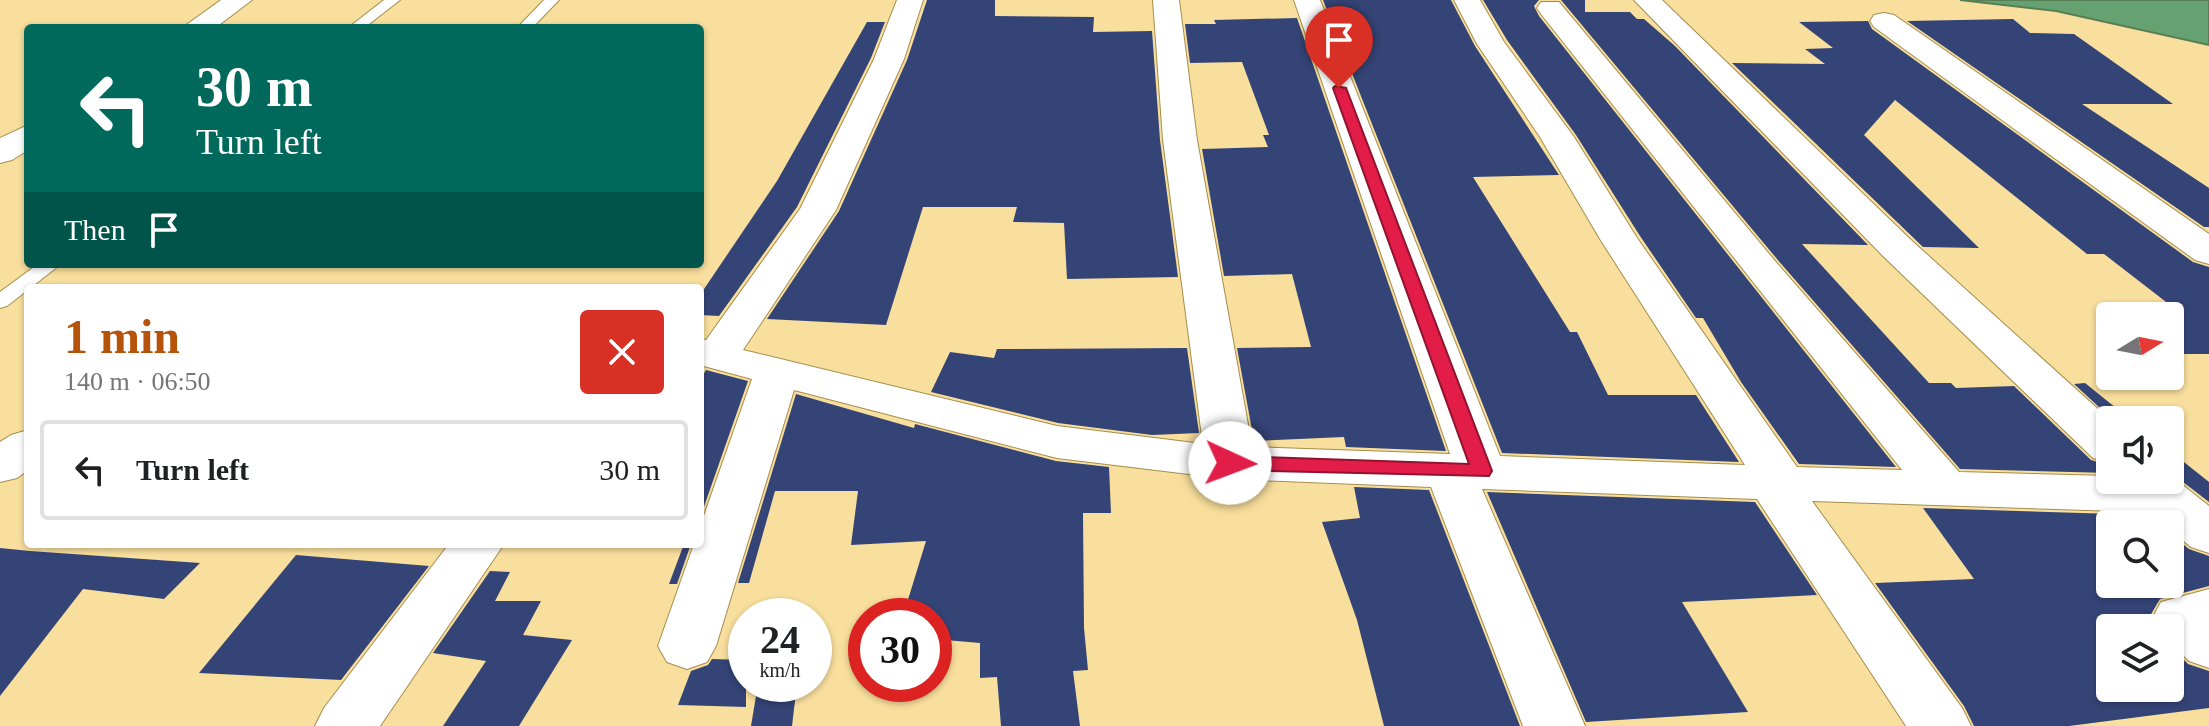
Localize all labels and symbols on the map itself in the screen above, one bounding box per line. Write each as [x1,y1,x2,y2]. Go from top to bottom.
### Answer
pin [1305,6,1373,88]
north arrow [2096,302,2184,390]
position arrow [1188,421,1272,505]
speed limit sign: 30 [848,598,952,702]

